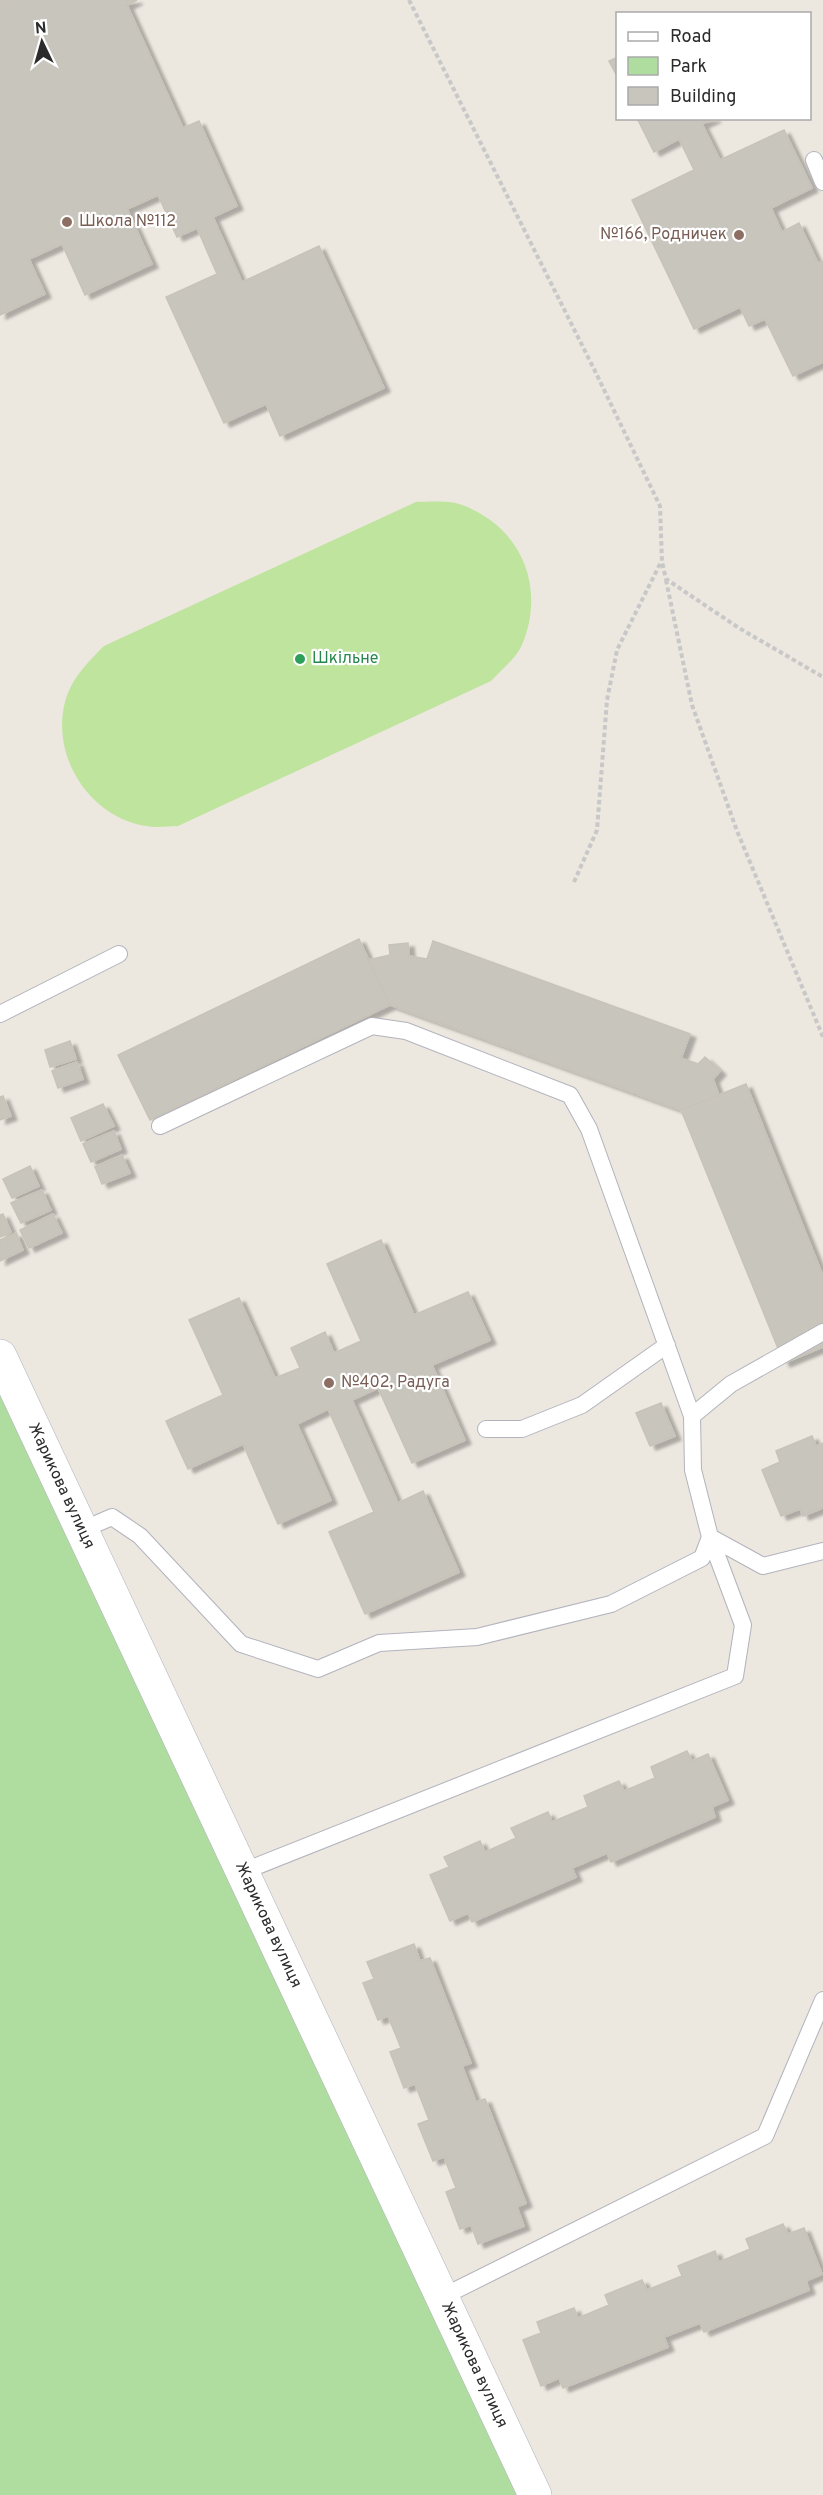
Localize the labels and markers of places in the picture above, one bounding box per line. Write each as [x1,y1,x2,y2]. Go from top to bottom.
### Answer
place label: Школа №112 [79,212,176,232]
marker: Школа №112 [60,215,74,229]
place label: №166, Родничек [600,225,727,245]
marker: №166, Родничек [732,228,746,242]
place label: Шкільне [312,649,378,669]
marker: Шкільне [293,652,307,666]
place label: №402, Радуга [341,1373,450,1393]
marker: №402, Радуга [322,1376,336,1390]

